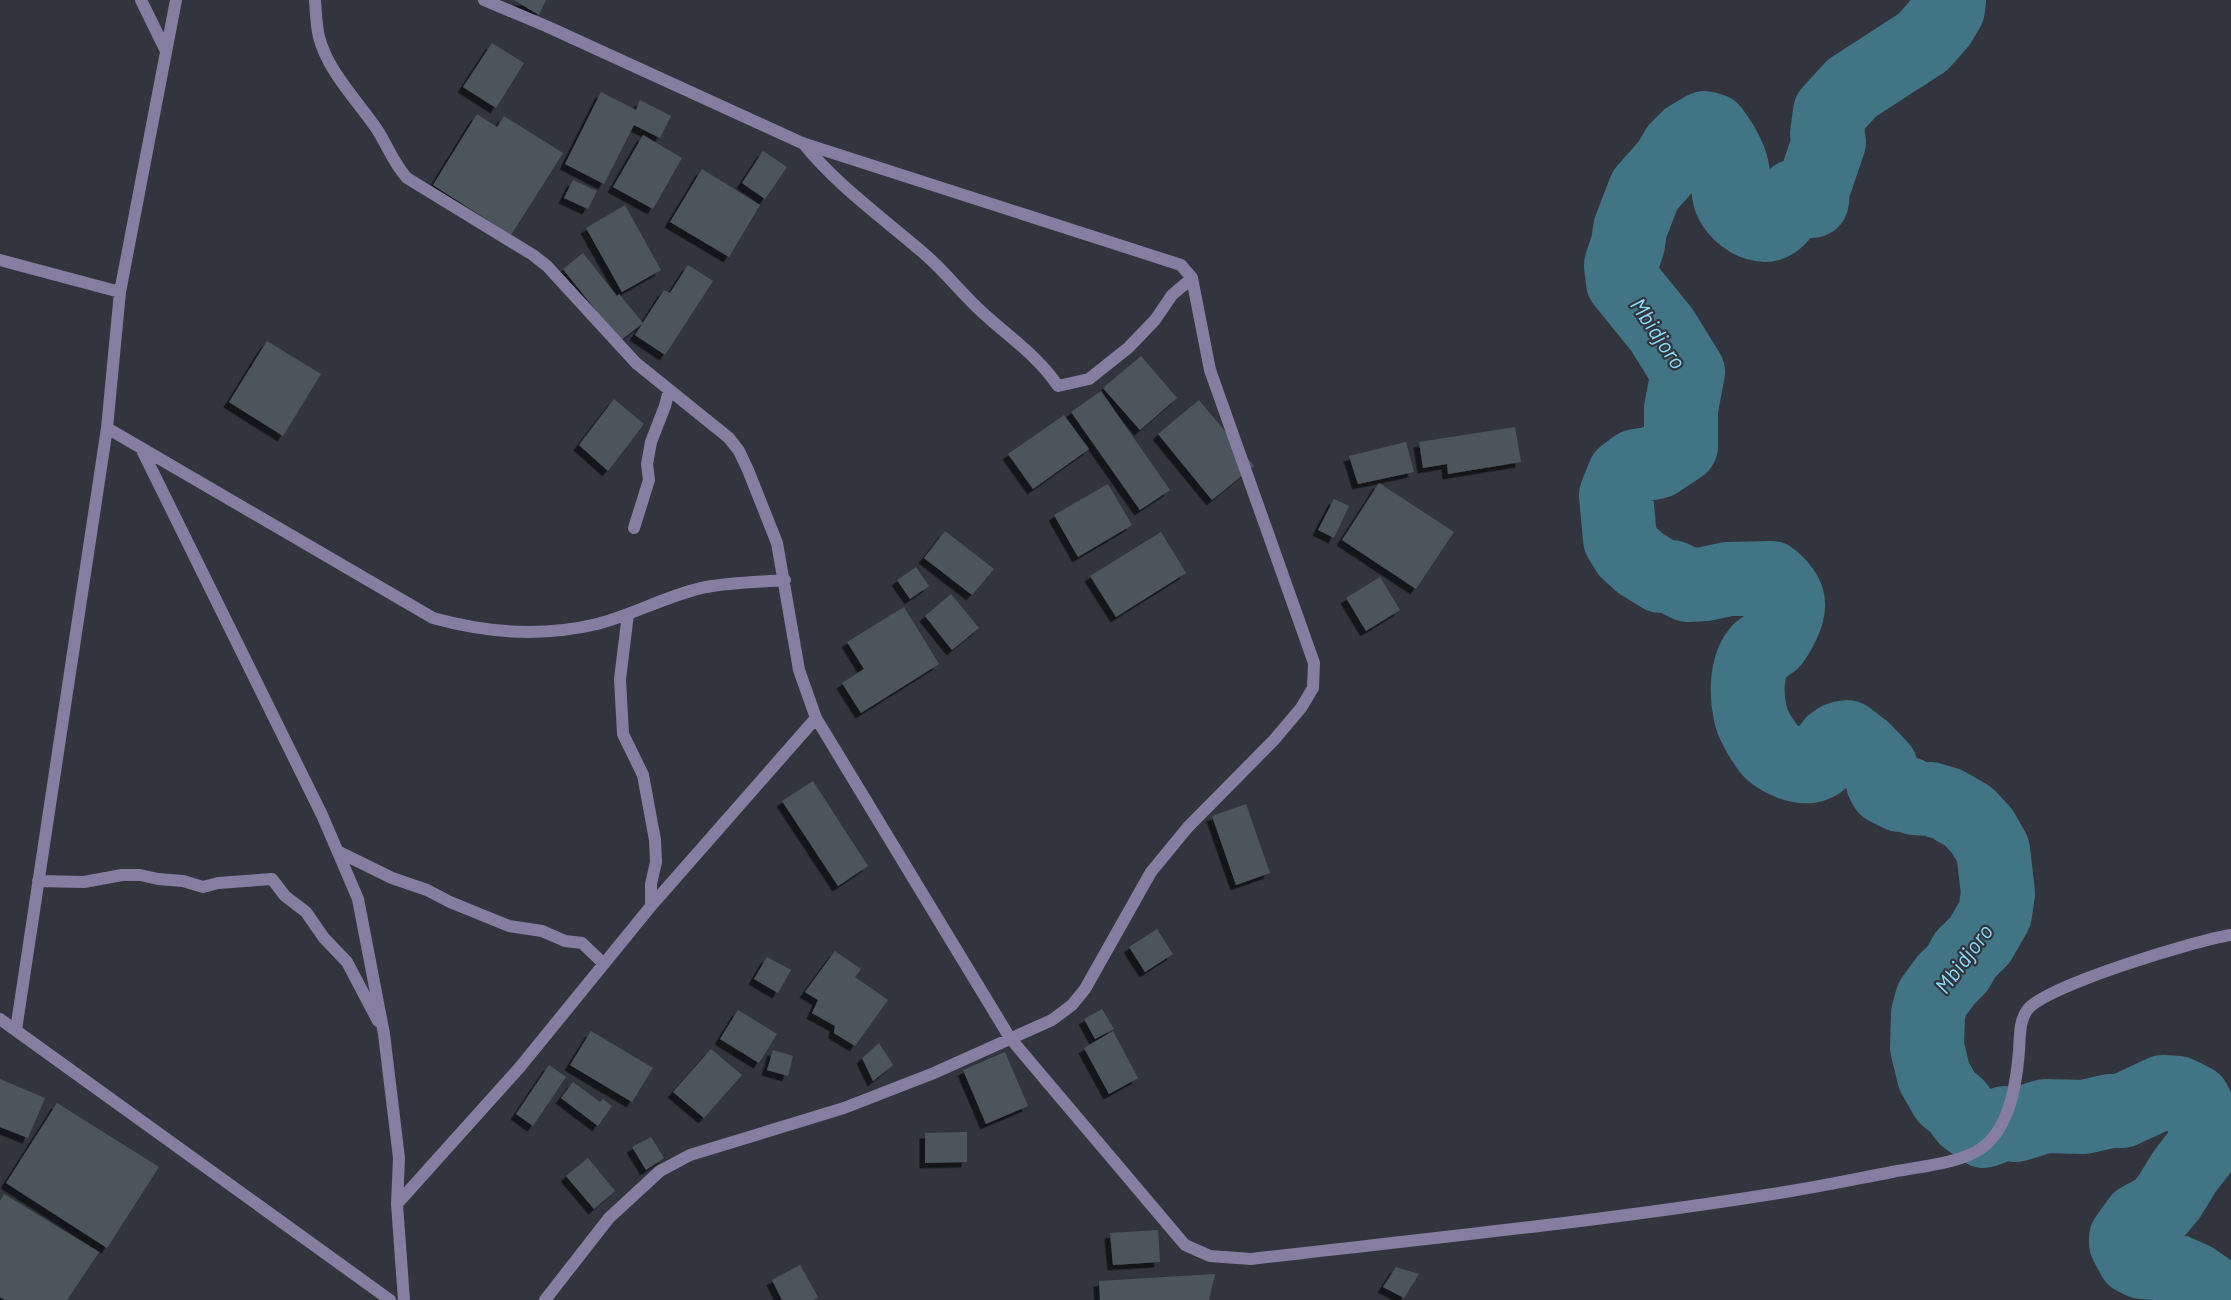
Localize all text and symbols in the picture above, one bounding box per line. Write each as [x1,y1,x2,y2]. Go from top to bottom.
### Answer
water label: Mbidjoro [1626,292,1692,374]
water label: Mbidjoro [1928,918,1998,998]

